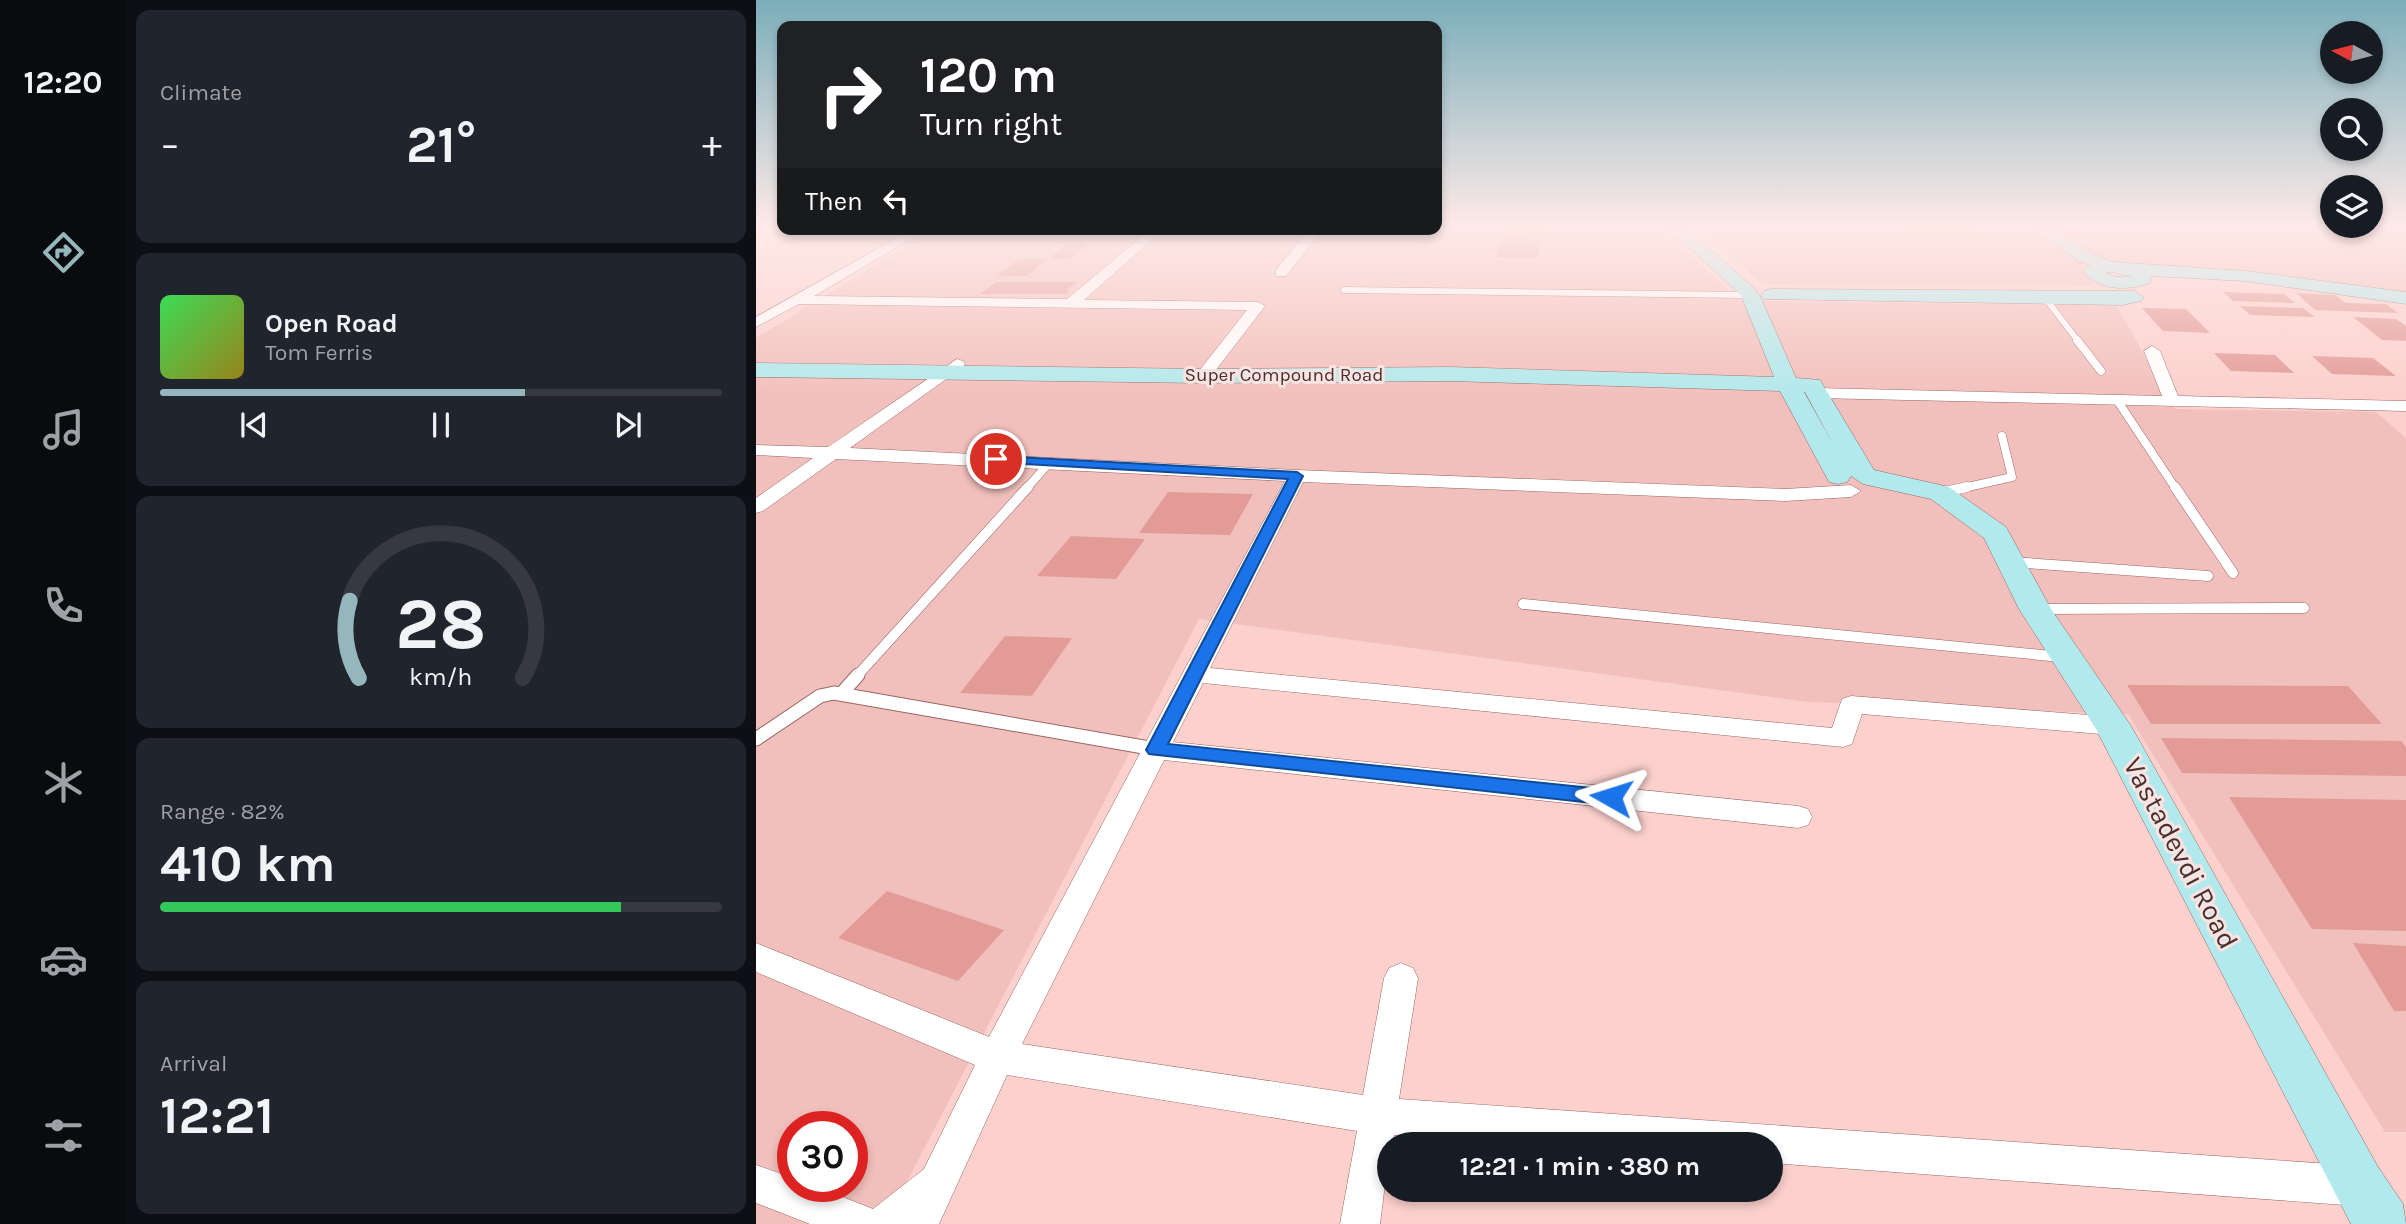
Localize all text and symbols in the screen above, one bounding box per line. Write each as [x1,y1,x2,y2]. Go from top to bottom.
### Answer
north arrow [2320,21,2384,84]
map controls [2320,21,2383,238]
text: 120 m [920,47,1057,104]
icon: right [805,49,896,140]
text: 12:20 [24,64,103,101]
text: Climate [160,79,242,106]
button: search [2320,98,2383,161]
text: Turn right [920,106,1062,143]
text: 21° [406,114,476,175]
text: − [160,122,180,167]
text: + [702,122,722,167]
button: layers [2320,175,2383,238]
icon: left [877,182,915,220]
text: Then [805,186,863,217]
icon: directions [39,228,88,277]
text: Open Road [265,308,398,339]
text: Tom Ferris [265,339,373,366]
street label: Super Compound Road [1184,364,1384,386]
icon: music [39,405,88,454]
icon: previous [235,406,273,444]
icon: pause [422,406,460,444]
icon: next [609,406,647,444]
pin [966,429,1026,489]
icon: arrive [977,440,1015,478]
icon: phone [39,581,88,630]
text: 28 [395,581,487,666]
text: km/h [409,662,473,691]
street label: Vastadevdi Road [2117,752,2245,954]
icon: climate [39,758,88,807]
position arrow [1574,760,1648,834]
text: Range · 82% [160,798,285,825]
text: 410 km [160,833,336,894]
icon: car [39,935,88,984]
text: Arrival [160,1050,227,1077]
text: 12:21 [160,1085,274,1146]
icon: filters [39,1111,88,1160]
speed limit sign: 30 [777,1111,868,1202]
text: 12:21 · 1 min · 380 m [1460,1151,1700,1182]

